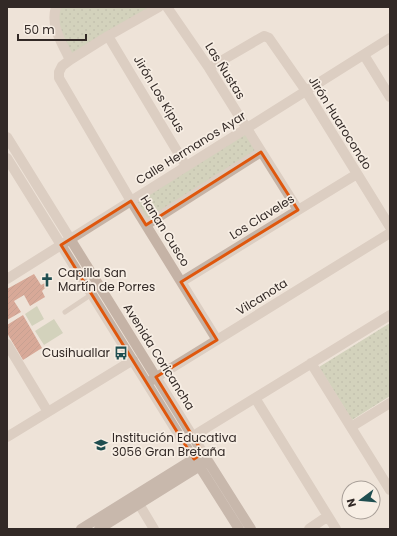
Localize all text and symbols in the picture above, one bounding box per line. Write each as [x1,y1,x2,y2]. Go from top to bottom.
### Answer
scale bar [18,16,86,42]
text: 50 m [24,21,55,38]
street label: Las Ñustas [201,39,250,102]
street label: Jirón Los Kipus [130,52,189,135]
street label: Jirón Huarocondo [305,73,376,173]
street label: Calle Hermanos Ayar [132,106,249,188]
street label: Los Claveles [226,190,297,243]
street label: Hanan Cusco [137,192,194,270]
place label: Capilla San Martín de Porres [58,264,155,295]
church icon: Capilla San Martín de Porres [39,272,55,288]
street label: Vilcanota [233,274,291,319]
street label: Avenida Coricancha [120,300,199,413]
place label: Cusihuallar [42,344,111,361]
bus stop icon: Cusihuallar [113,345,129,361]
place label: Institución Educativa 3056 Gran Bretaña [112,429,237,460]
school or university icon: Institución Educativa 3056 Gran Bretaña [93,437,109,453]
north arrow [341,480,381,520]
text: N [343,497,360,509]

